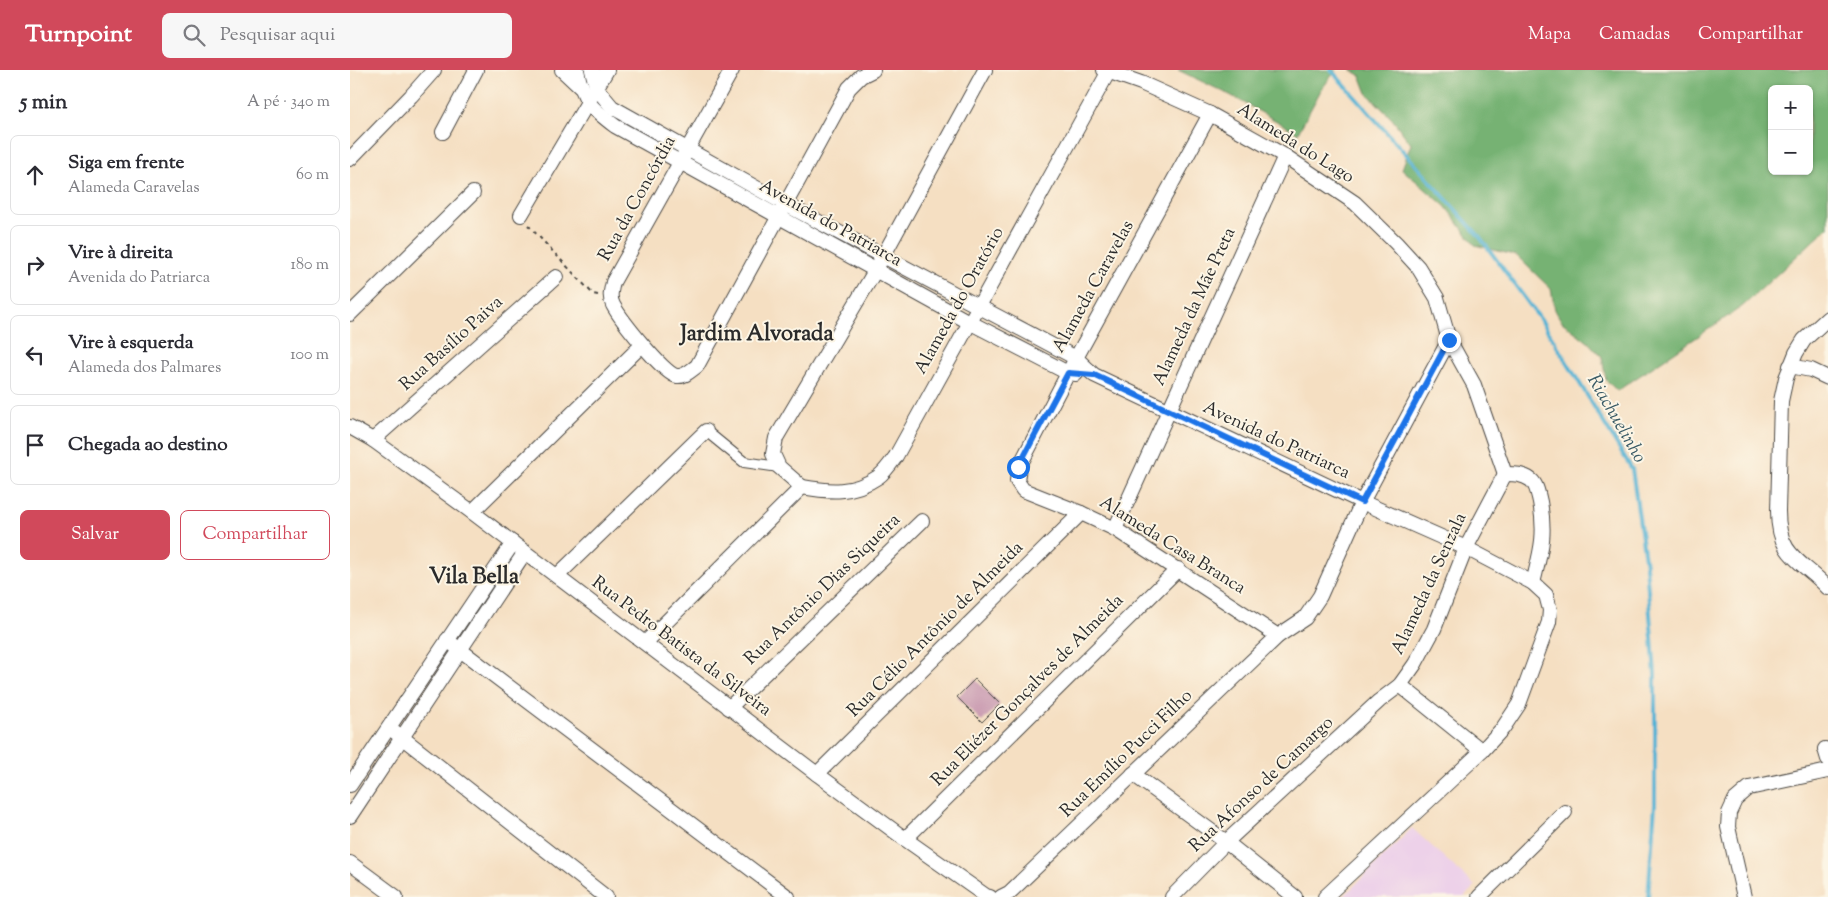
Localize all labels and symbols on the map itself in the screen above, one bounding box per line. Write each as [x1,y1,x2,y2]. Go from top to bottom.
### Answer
street label: Alameda do Lago [1231,97,1359,191]
street label: Rua da Concórdia [593,132,683,266]
street label: Avenida do Patriarca [754,174,906,274]
street label: Alameda Caravelas [1047,216,1141,358]
street label: Alameda do Oratório [909,222,1011,379]
street label: Alameda da Mãe Preta [1147,224,1243,390]
street label: Rua Basílio Paiva [394,290,510,398]
district label: Jardim Alvorada [678,319,835,351]
route end [1438,329,1461,352]
water label: Riachuelinho [1580,370,1652,468]
street label: Avenida do Patriarca [1198,395,1354,487]
route start [1007,456,1030,479]
street label: Alameda Casa Branca [1094,490,1250,602]
street label: Rua Antônio Dias Siqueira [739,508,907,672]
street label: Alameda da Senzala [1386,509,1474,659]
street label: Rua Célio Antônio de Almeida [842,536,1030,724]
district label: Vila Bella [429,562,520,594]
street label: Rua Pedro Batista da Silveira [586,571,776,723]
street label: Rua Eliézer Gonçalves de Almeida [926,589,1130,793]
street label: Rua Emílio Pucci Filho [1055,684,1199,824]
street label: Rua Afonso de Camargo [1184,711,1340,859]

